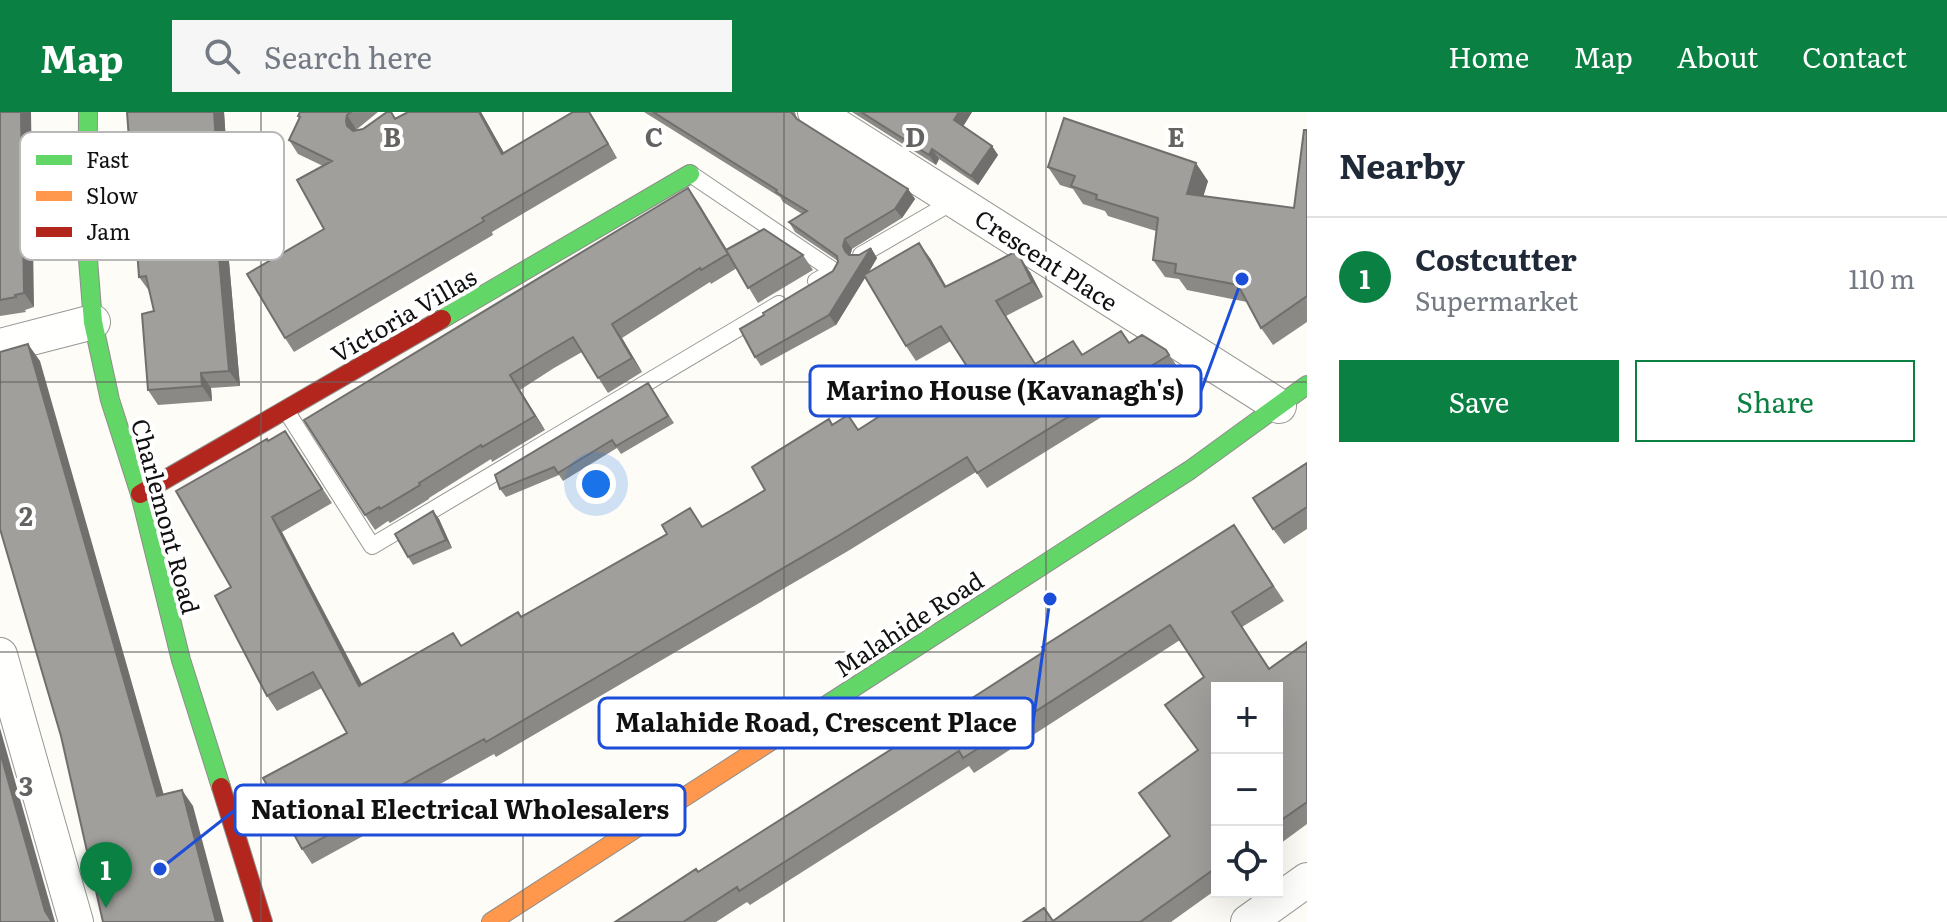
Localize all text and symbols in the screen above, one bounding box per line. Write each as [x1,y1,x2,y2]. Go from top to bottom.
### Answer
search box [172,20,732,92]
text: Map [40,28,124,85]
icon: search [200,34,244,78]
text: Search here [264,34,432,78]
text: Home [1448,35,1529,77]
text: Map [1573,35,1633,77]
text: About [1677,35,1758,77]
text: Contact [1802,35,1907,77]
text: B [383,116,401,155]
text: C [645,116,663,155]
text: D [905,116,925,155]
text: E [1167,116,1185,155]
legend [20,132,284,260]
text: Nearby [1339,139,1465,189]
text: Fast [86,142,129,175]
text: Slow [86,178,138,211]
street label: Crescent Place [969,200,1125,318]
text: Jam [86,214,130,247]
text: Costcutter [1415,236,1577,280]
street label: Victoria Villas [324,258,482,370]
text: 1 [1360,258,1370,297]
text: 110 m [1848,258,1915,297]
text: Supermarket [1415,280,1578,319]
button: Save [1339,360,1619,442]
button: Share [1635,360,1915,442]
callout: Marino House (Kavanagh's) [810,366,1201,416]
text: Marino House (Kavanagh's) [826,369,1184,408]
street label: Charlemont Road [124,414,210,618]
your location [576,464,616,504]
text: 2 [19,495,33,534]
street label: Malahide Road [827,562,990,684]
map controls [1211,682,1283,898]
button: + [1211,682,1283,754]
callout: Malahide Road, Crescent Place [599,698,1033,748]
text: Malahide Road, Crescent Place [615,701,1017,740]
button: − [1211,754,1283,826]
text: 3 [19,765,33,804]
callout: National Electrical Wholesalers [235,785,685,835]
text: National Electrical Wholesalers [251,788,669,827]
button: locate [1211,826,1283,898]
pin: 1 [80,842,132,908]

